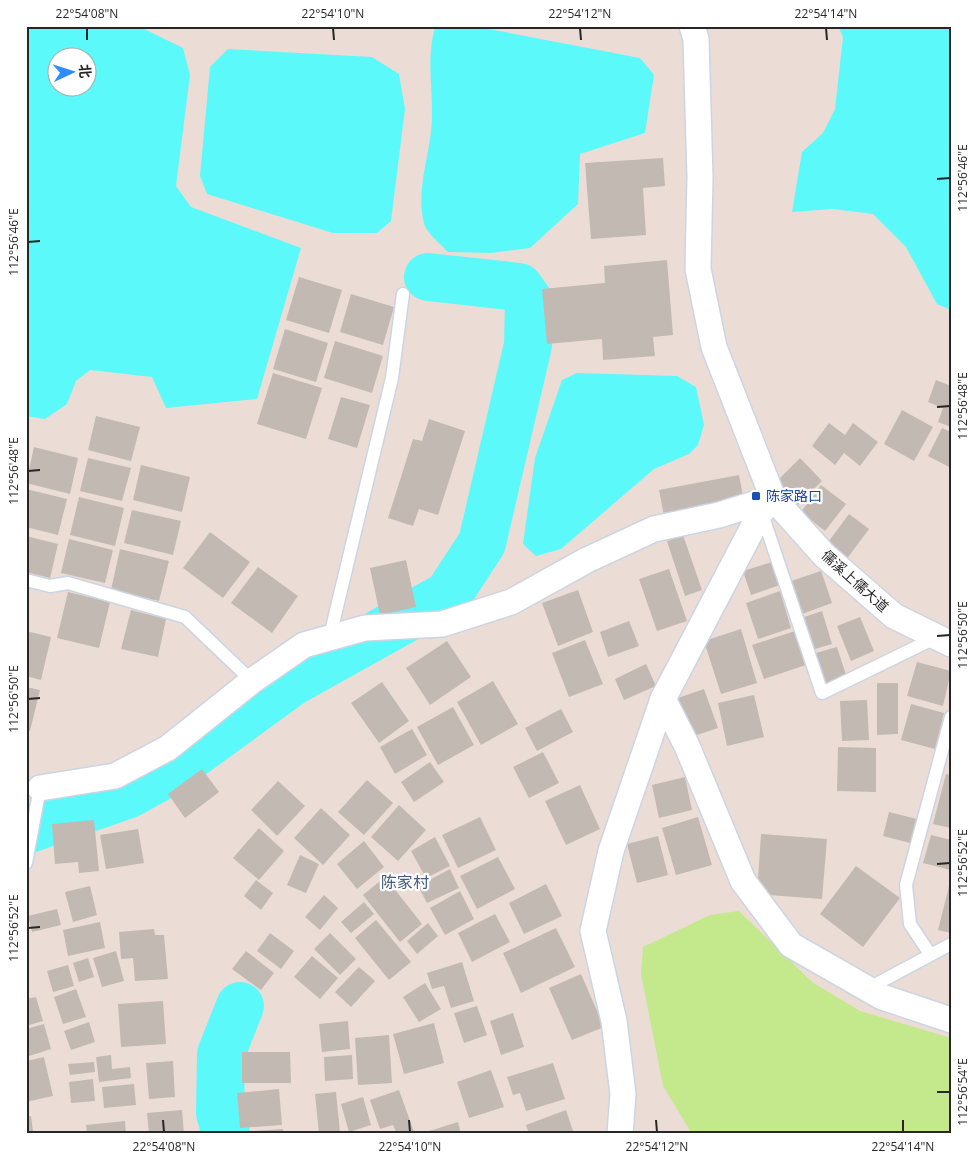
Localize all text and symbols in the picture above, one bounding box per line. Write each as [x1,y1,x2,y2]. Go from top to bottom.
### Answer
text: 22°54'08"N [56,5,118,22]
text: 22°54'10"N [302,5,364,22]
text: 22°54'12"N [549,5,611,22]
text: 22°54'14"N [795,5,857,22]
north arrow [48,48,98,98]
text: 北 [76,63,95,79]
text: 112°56'46"E [954,144,971,212]
text: 112°56'46"E [5,208,22,276]
text: 112°56'48"E [954,372,971,440]
text: 112°56'48"E [5,437,22,505]
place label: 陈家路口 [766,486,822,505]
marker: 陈家路口 [750,490,762,502]
street label: 儒溪上儒大道 [818,545,893,616]
text: 112°56'50"E [954,601,971,669]
text: 112°56'50"E [5,665,22,733]
text: 112°56'52"E [954,829,971,897]
district label: 陈家村 [381,871,429,893]
text: 112°56'52"E [5,894,22,962]
text: 112°56'54"E [954,1058,971,1126]
text: 22°54'08"N [133,1138,195,1155]
text: 22°54'10"N [379,1138,441,1155]
text: 22°54'12"N [626,1138,688,1155]
text: 22°54'14"N [872,1138,934,1155]

